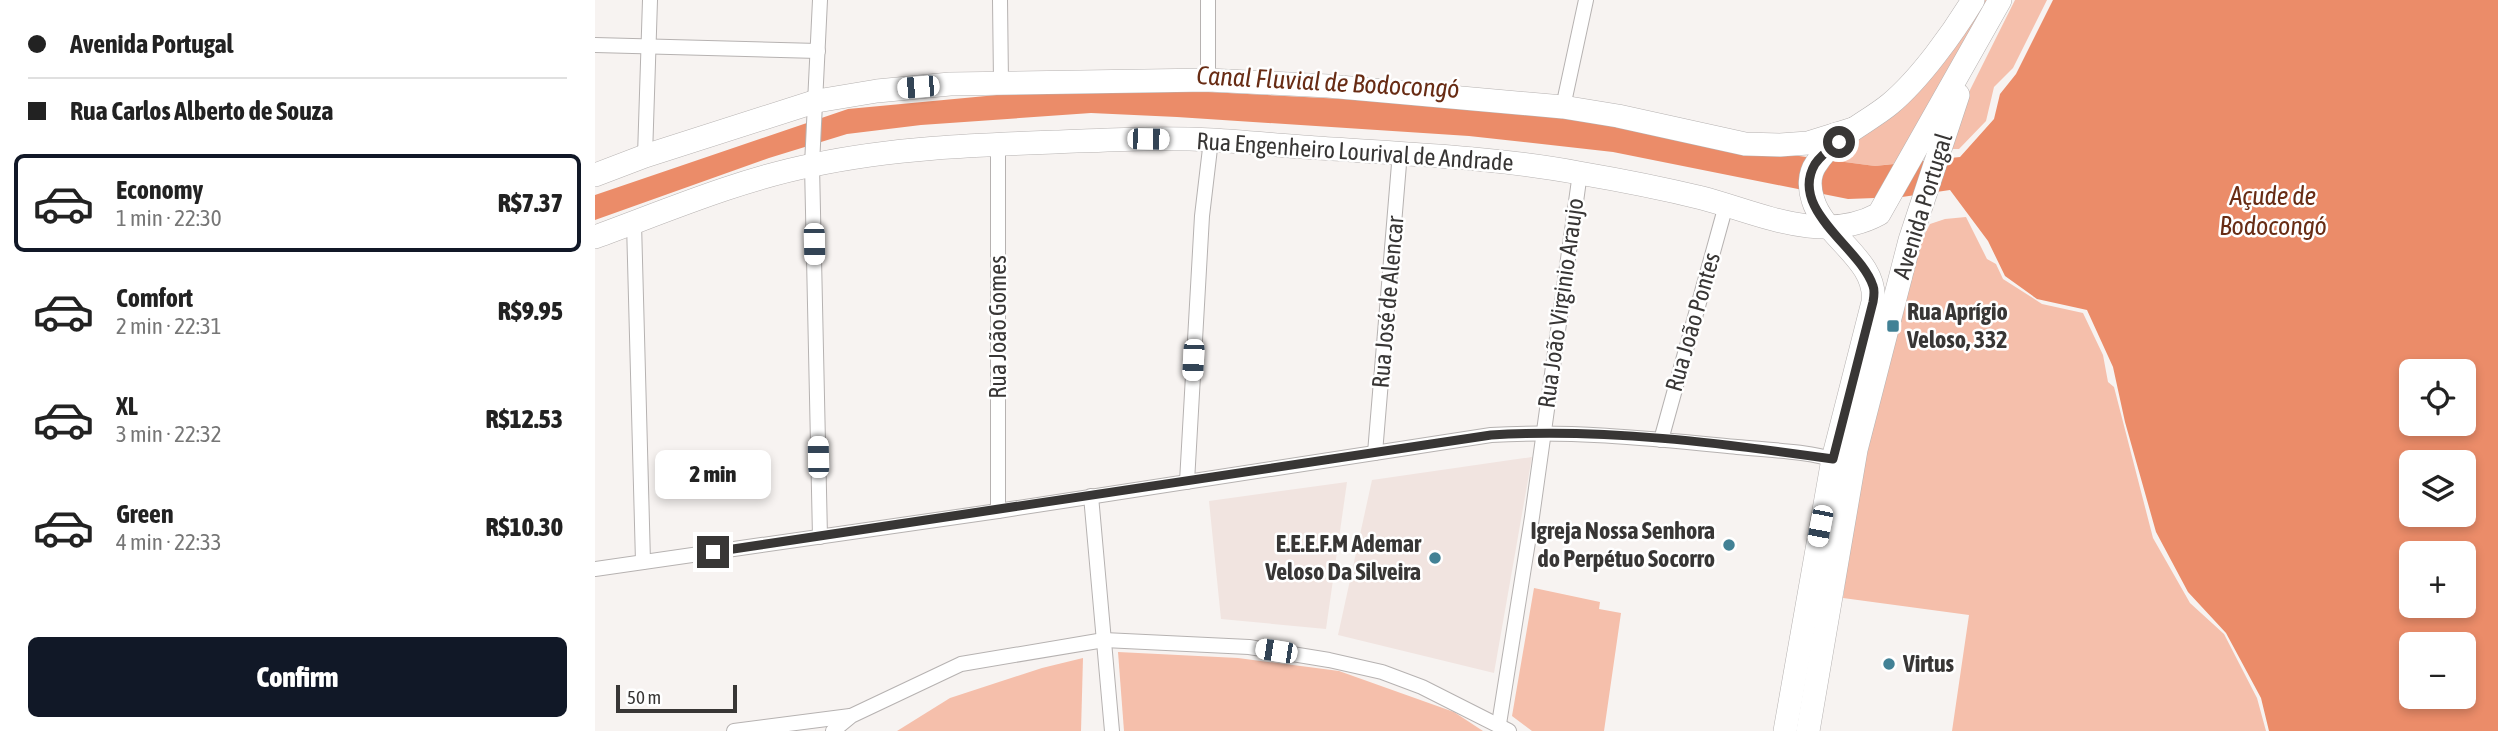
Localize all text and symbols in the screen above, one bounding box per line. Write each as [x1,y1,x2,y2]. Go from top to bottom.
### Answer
text: Avenida Portugal [70,29,233,59]
water label: Canal Fluvial de Bodocongó [1196,60,1460,104]
car [897,75,940,99]
text: Rua Carlos Alberto de Souza [70,96,333,126]
route start [1823,126,1855,158]
street label: Rua Engenheiro Lourival de Andrade [1196,127,1514,176]
car [1127,128,1170,150]
street label: Avenida Portugal [1888,129,1958,282]
icon: car [32,172,95,235]
text: Economy [116,175,203,205]
water label: Açude de Bodocongó [2219,181,2327,241]
text: R$7.37 [498,188,563,218]
street label: Rua João Virginio Araujo [1532,196,1589,410]
text: 1 min · 22:30 [116,205,222,231]
street label: Rua José de Alencar [1367,214,1409,389]
car [804,223,825,265]
street label: Rua João Pontes [1660,249,1725,394]
street label: Rua João Gomes [984,255,1011,399]
icon: car [32,280,95,343]
text: Comfort [116,283,193,313]
text: R$9.95 [498,296,563,326]
place label: Rua Aprígio Veloso, 332 [1906,298,2008,353]
text: 2 min · 22:31 [116,313,222,339]
marker: Rua Aprígio Veloso, 332 [1885,318,1901,334]
car [1182,338,1205,382]
map controls [2399,359,2476,709]
button: locate [2399,359,2476,436]
icon: car [32,388,95,451]
text: XL [116,391,138,421]
text: R$12.53 [486,404,563,434]
text: 3 min · 22:32 [116,421,222,447]
car [808,436,829,478]
callout: 2 min [655,450,771,500]
button: layers [2399,450,2476,527]
text: 2 min [690,461,736,487]
icon: car [32,496,95,559]
text: Green [116,499,174,529]
car [1806,503,1835,549]
text: R$10.30 [486,512,563,542]
place label: Igreja Nossa Senhora do Perpétuo Socorro [1530,517,1715,572]
text: 4 min · 22:33 [116,529,222,555]
place label: E.E.E.F.M Ademar Veloso Da Silveira [1264,530,1422,585]
route end [697,536,729,568]
marker: Igreja Nossa Senhora do Perpétuo Socorro [1721,537,1737,553]
button: + [2399,541,2476,618]
marker: E.E.E.F.M Ademar Veloso Da Silveira [1427,550,1443,566]
button: − [2399,632,2476,709]
button: Confirm [28,637,567,717]
car [1254,637,1299,665]
place label: Virtus [1902,650,1955,677]
marker: Virtus [1881,656,1897,672]
scale bar [616,682,737,714]
text: 50 m [627,686,661,708]

